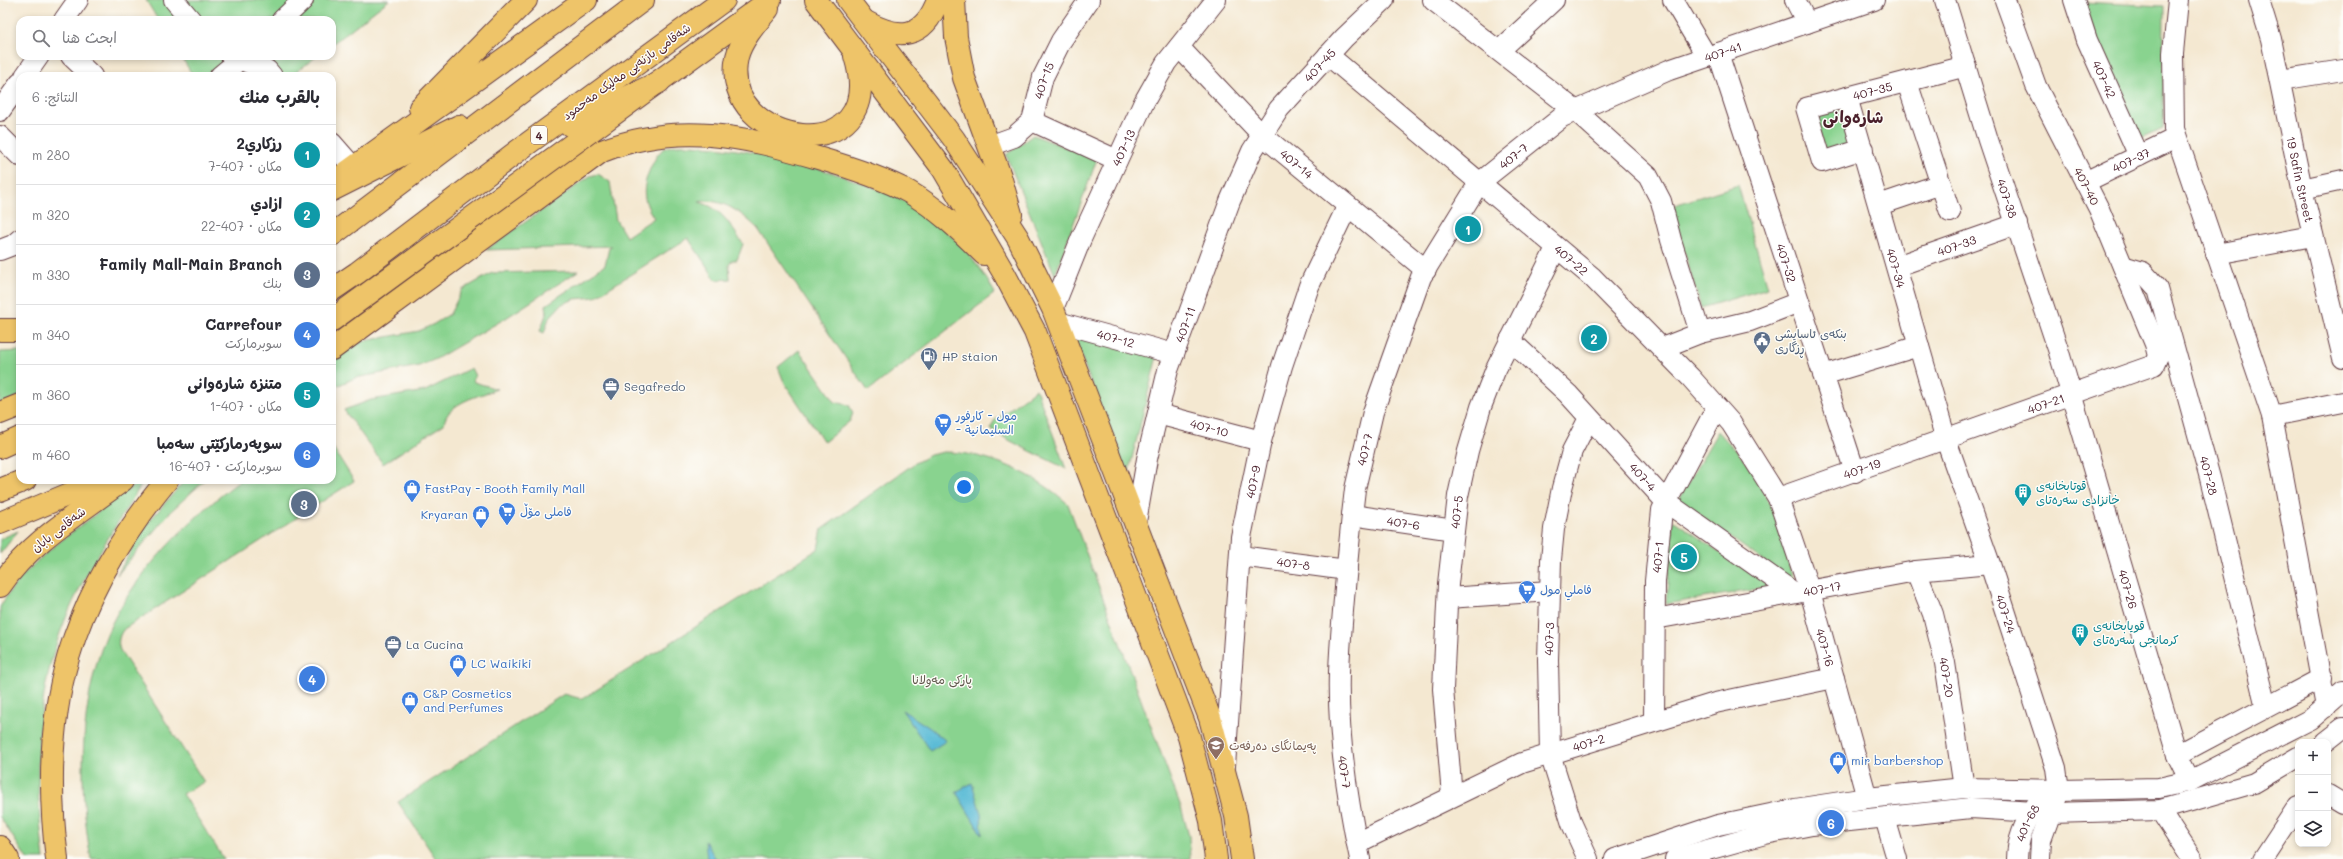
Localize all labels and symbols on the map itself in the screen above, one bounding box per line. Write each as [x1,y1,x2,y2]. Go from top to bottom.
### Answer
street label: شەقامی بازنەیی مەلیک مەحمود [559,19,694,124]
street label: 407-41 [1702,38,1744,65]
street label: 407-45 [1300,44,1339,85]
street label: 407-42 [2089,58,2120,101]
street label: 407-15 [1030,59,1057,101]
street label: 407-35 [1851,78,1894,103]
district label: شارەوانی [1823,106,1883,128]
road number: 4 [531,126,547,144]
street label: 407-13 [1108,127,1138,168]
street label: 19 Safin Street [2283,135,2318,224]
street label: 407-7 [1495,139,1531,172]
street label: 407-37 [2109,144,2153,176]
street label: 407-14 [1277,145,1317,182]
street label: 407-40 [2071,164,2104,208]
street label: 407-38 [1994,177,2022,220]
pin: 1 [1455,214,1481,244]
street label: 407-33 [1935,231,1978,259]
street label: 407-22 [1551,241,1592,279]
street label: 407-32 [1773,242,1800,285]
street label: 407-34 [1883,246,1910,290]
street label: 407-11 [1171,304,1199,344]
pin: 2 [1581,323,1607,353]
street label: 407-12 [1095,325,1136,351]
place label: بنکەی ئاسایشی ڕزگاری [1775,325,1847,358]
public building icon: بنکەی ئاسایشی ڕزگاری [1752,330,1772,355]
fuel station icon: HP staion [919,346,939,371]
place label: HP staion [942,348,998,364]
office icon: Segafredo [601,376,621,401]
place label: Segafredo [624,378,685,394]
street label: 407-21 [2025,389,2066,417]
place label: مول - كارفور - السليمانية [955,407,1017,437]
supermarket icon: مول - كارفور - السليمانية [933,412,953,437]
street label: 407-10 [1188,415,1231,440]
street label: 407-7 [1353,431,1376,467]
street label: 407-19 [1841,454,1883,482]
street label: 407-28 [2196,454,2222,497]
street label: 407-4 [1626,459,1660,494]
street label: 407-9 [1241,464,1264,500]
your location [954,477,974,497]
place label: قوتابخانەی خانزادی سەرەتای [2036,477,2120,507]
shop icon: FastPay - Booth Family Mall [402,478,422,503]
place label: FastPay - Booth Family Mall [425,480,585,496]
building icon: قوتابخانەی خانزادی سەرەتای [2013,482,2033,507]
pin: 3 [291,489,317,519]
street label: 407-5 [1446,495,1466,529]
supermarket icon: فاملی مۆڵ [497,501,517,526]
street label: شەقامی بابان [28,503,89,556]
place label: فاملی مۆڵ [520,503,572,520]
shop icon: Kryaran [471,504,491,529]
place label: Kryaran [421,506,468,522]
street label: 407-6 [1386,512,1421,533]
street label: 407-1 [1648,541,1667,574]
pin: 5 [1671,542,1697,572]
street label: 407-8 [1276,553,1311,573]
street label: 407-26 [2115,568,2142,611]
street label: 407-17 [1802,577,1843,600]
supermarket icon: فاملي مول [1517,579,1537,604]
place label: فاملي مول [1540,581,1592,601]
street label: 407-24 [1992,592,2020,635]
place label: قویابخانەی کرمانجی سەرەتای [2093,617,2179,648]
street label: 407-3 [1540,622,1557,656]
building icon: قویابخانەی کرمانجی سەرەتای [2070,622,2090,647]
street label: 407-16 [1813,627,1838,668]
office icon: La Cucina [383,634,403,659]
place label: La Cucina [406,636,464,652]
shop icon: LC Waikiki [448,653,468,678]
place label: LC Waikiki [471,655,532,671]
street label: 407-20 [1936,655,1958,699]
pin: 4 [299,664,325,694]
park label: پارکی مەولانا [912,671,972,688]
place label: C&P Cosmetics and Perfumes [423,685,512,715]
shop icon: C&P Cosmetics and Perfumes [400,690,420,715]
street label: 407-2 [1570,730,1607,755]
school or university icon: پەیمانگای دەرفەت [1206,735,1226,760]
place label: پەیمانگای دەرفەت [1229,737,1317,754]
shop icon: mir barbershop [1828,750,1848,775]
place label: mir barbershop [1851,752,1943,768]
street label: 407-7 [1335,755,1355,790]
street label: 401-68 [2012,801,2043,843]
pin: 6 [1818,808,1844,838]

